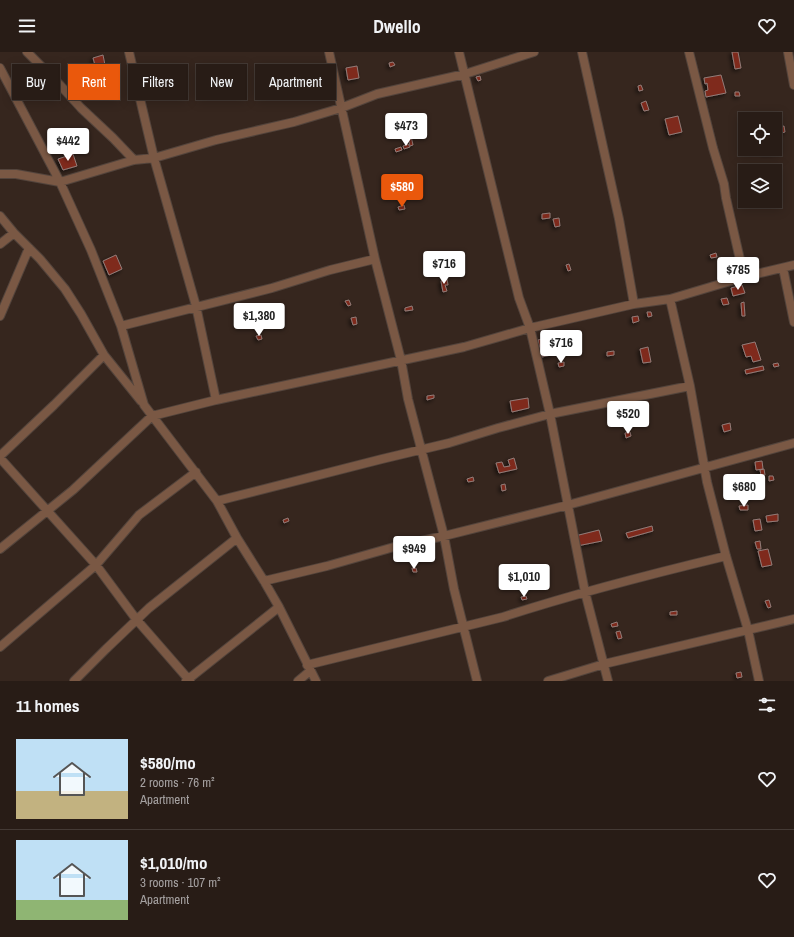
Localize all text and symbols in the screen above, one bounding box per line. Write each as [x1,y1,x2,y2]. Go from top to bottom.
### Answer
text: Dwello [373,14,421,39]
icon: menu [16,15,38,37]
icon: heart [756,15,778,37]
chip: Buy [12,64,60,100]
chip: Rent [68,64,120,100]
chip: Filters [128,64,188,100]
chip: New [196,64,247,100]
chip: Apartment [255,64,336,100]
map controls [738,112,782,208]
button: locate [738,112,782,156]
pin: $473 [382,113,430,147]
text: $473 [394,117,418,134]
pin: $442 [44,128,92,162]
text: $442 [56,132,80,149]
button: layers [738,164,782,208]
pin: $580 [378,174,426,208]
text: $580 [390,178,414,195]
pin: $716 [420,251,468,285]
text: $716 [432,255,456,272]
pin: $785 [714,257,762,291]
text: $785 [726,261,750,278]
pin: $1,380 [226,303,292,337]
text: $1,380 [243,307,275,324]
pin: $716 [537,330,585,364]
text: $716 [549,334,573,351]
pin: $520 [604,401,652,435]
text: $520 [616,405,640,422]
pin: $680 [720,474,768,508]
text: $680 [732,478,756,495]
pin: $949 [390,536,438,570]
text: $949 [402,540,426,557]
pin: $1,010 [491,564,557,598]
text: $1,010 [508,568,540,585]
text: 11 homes [16,694,80,717]
icon: filters [756,694,778,716]
text: $580/mo [140,751,196,774]
icon: home [48,755,96,803]
icon: heart [756,768,778,790]
text: 2 rooms · 76 m² [140,774,215,791]
text: Apartment [140,791,189,808]
text: $1,010/mo [140,851,207,874]
icon: home [48,856,96,904]
icon: heart [756,869,778,891]
text: 3 rooms · 107 m² [140,874,221,891]
text: Apartment [140,891,189,908]

